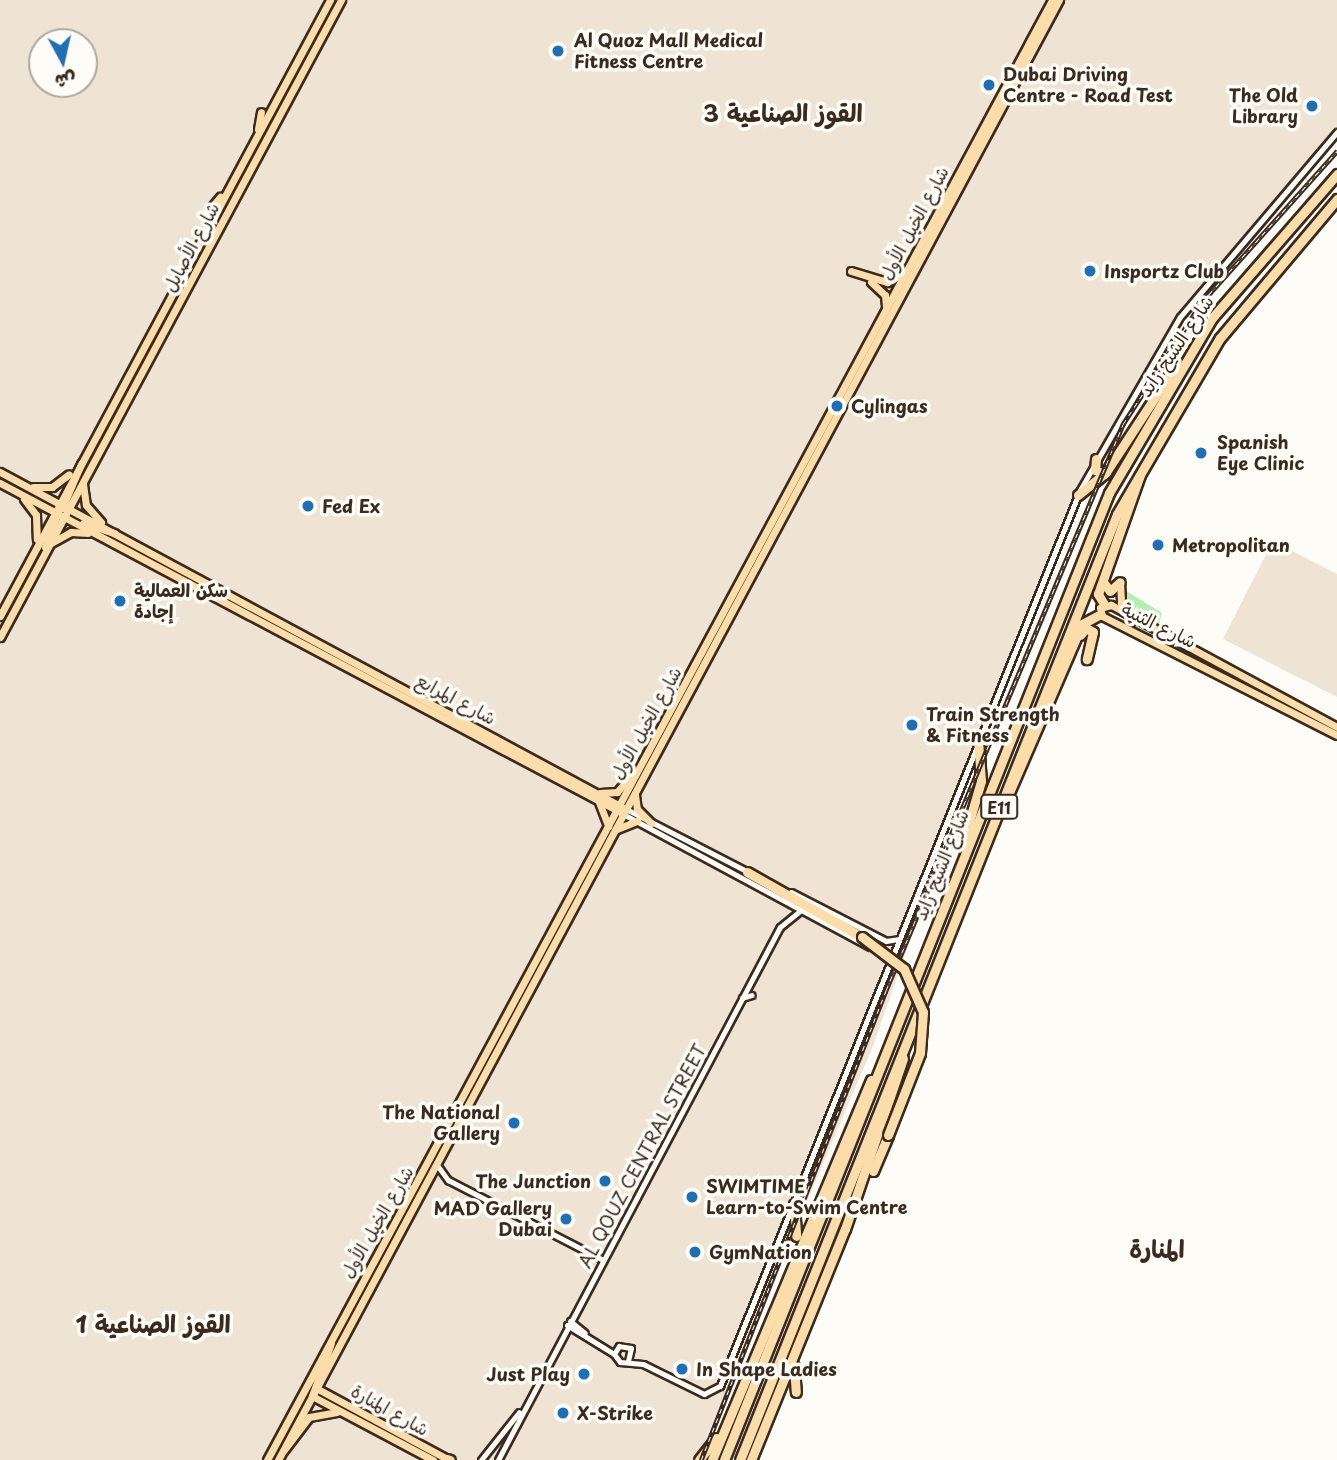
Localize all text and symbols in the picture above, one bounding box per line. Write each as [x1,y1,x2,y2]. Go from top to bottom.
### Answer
north arrow [28,28,98,98]
place label: Al Quoz Mall Medical Fitness Centre [574,30,767,72]
marker: Al Quoz Mall Medical Fitness Centre [548,41,568,61]
place label: Dubai Driving Centre - Road Test [1003,64,1174,106]
text: ش [53,66,78,97]
marker: Dubai Driving Centre - Road Test [981,77,997,93]
place label: The Old Library [1227,85,1298,128]
marker: The Old Library [1304,98,1320,114]
district label: القوز الصناعية 3 [703,99,863,127]
street label: شارع الخيل الأول [875,162,953,284]
street label: شارع الأصايل [158,199,224,295]
place label: Insportz Club [1104,260,1226,282]
marker: Insportz Club [1082,263,1098,279]
street label: شارع الشيخ زايد [1134,291,1218,401]
place label: Cylingas [851,395,928,417]
marker: Cylingas [829,398,845,414]
place label: Spanish Eye Clinic [1217,432,1304,474]
marker: Spanish Eye Clinic [1191,443,1211,463]
place label: Fed Ex [322,495,380,517]
marker: Fed Ex [300,498,316,514]
place label: Metropolitan [1172,534,1290,556]
marker: Metropolitan [1150,537,1166,553]
place label: سكن العمالية إجادة [134,580,228,622]
marker: سكن العمالية إجادة [112,593,128,609]
street label: شارع الثنية [1118,598,1200,652]
street label: شارع الخيل الأول [606,663,686,783]
street label: شارع المرابع [412,669,500,729]
place label: Train Strength & Fitness [926,704,1060,746]
marker: Train Strength & Fitness [904,717,920,733]
road number: E11 [980,794,1018,820]
street label: شارع الشيخ زايد [909,806,973,924]
street label: AL QOUZ CENTRAL STREET [573,1039,711,1273]
place label: The National Gallery [383,1102,500,1144]
marker: The National Gallery [506,1115,522,1131]
street label: شارع الخيل الأول [336,1162,418,1282]
place label: The Junction [474,1170,591,1192]
marker: The Junction [597,1173,613,1189]
place label: SWIMTIME Learn-to-Swim Centre [706,1176,909,1218]
marker: SWIMTIME Learn-to-Swim Centre [684,1189,700,1205]
place label: MAD Gallery Dubai [435,1198,552,1240]
marker: MAD Gallery Dubai [558,1211,574,1227]
district label: المنارة [1129,1235,1185,1263]
place label: GymNation [709,1241,812,1263]
marker: GymNation [687,1244,703,1260]
district label: القوز الصناعية 1 [75,1310,231,1338]
place label: In Shape Ladies [696,1358,838,1380]
marker: In Shape Ladies [674,1361,690,1377]
place label: Just Play [486,1363,570,1385]
marker: Just Play [576,1366,592,1382]
street label: شارع المنارة [347,1380,433,1440]
place label: X-Strike [577,1402,653,1424]
marker: X-Strike [555,1405,571,1421]

